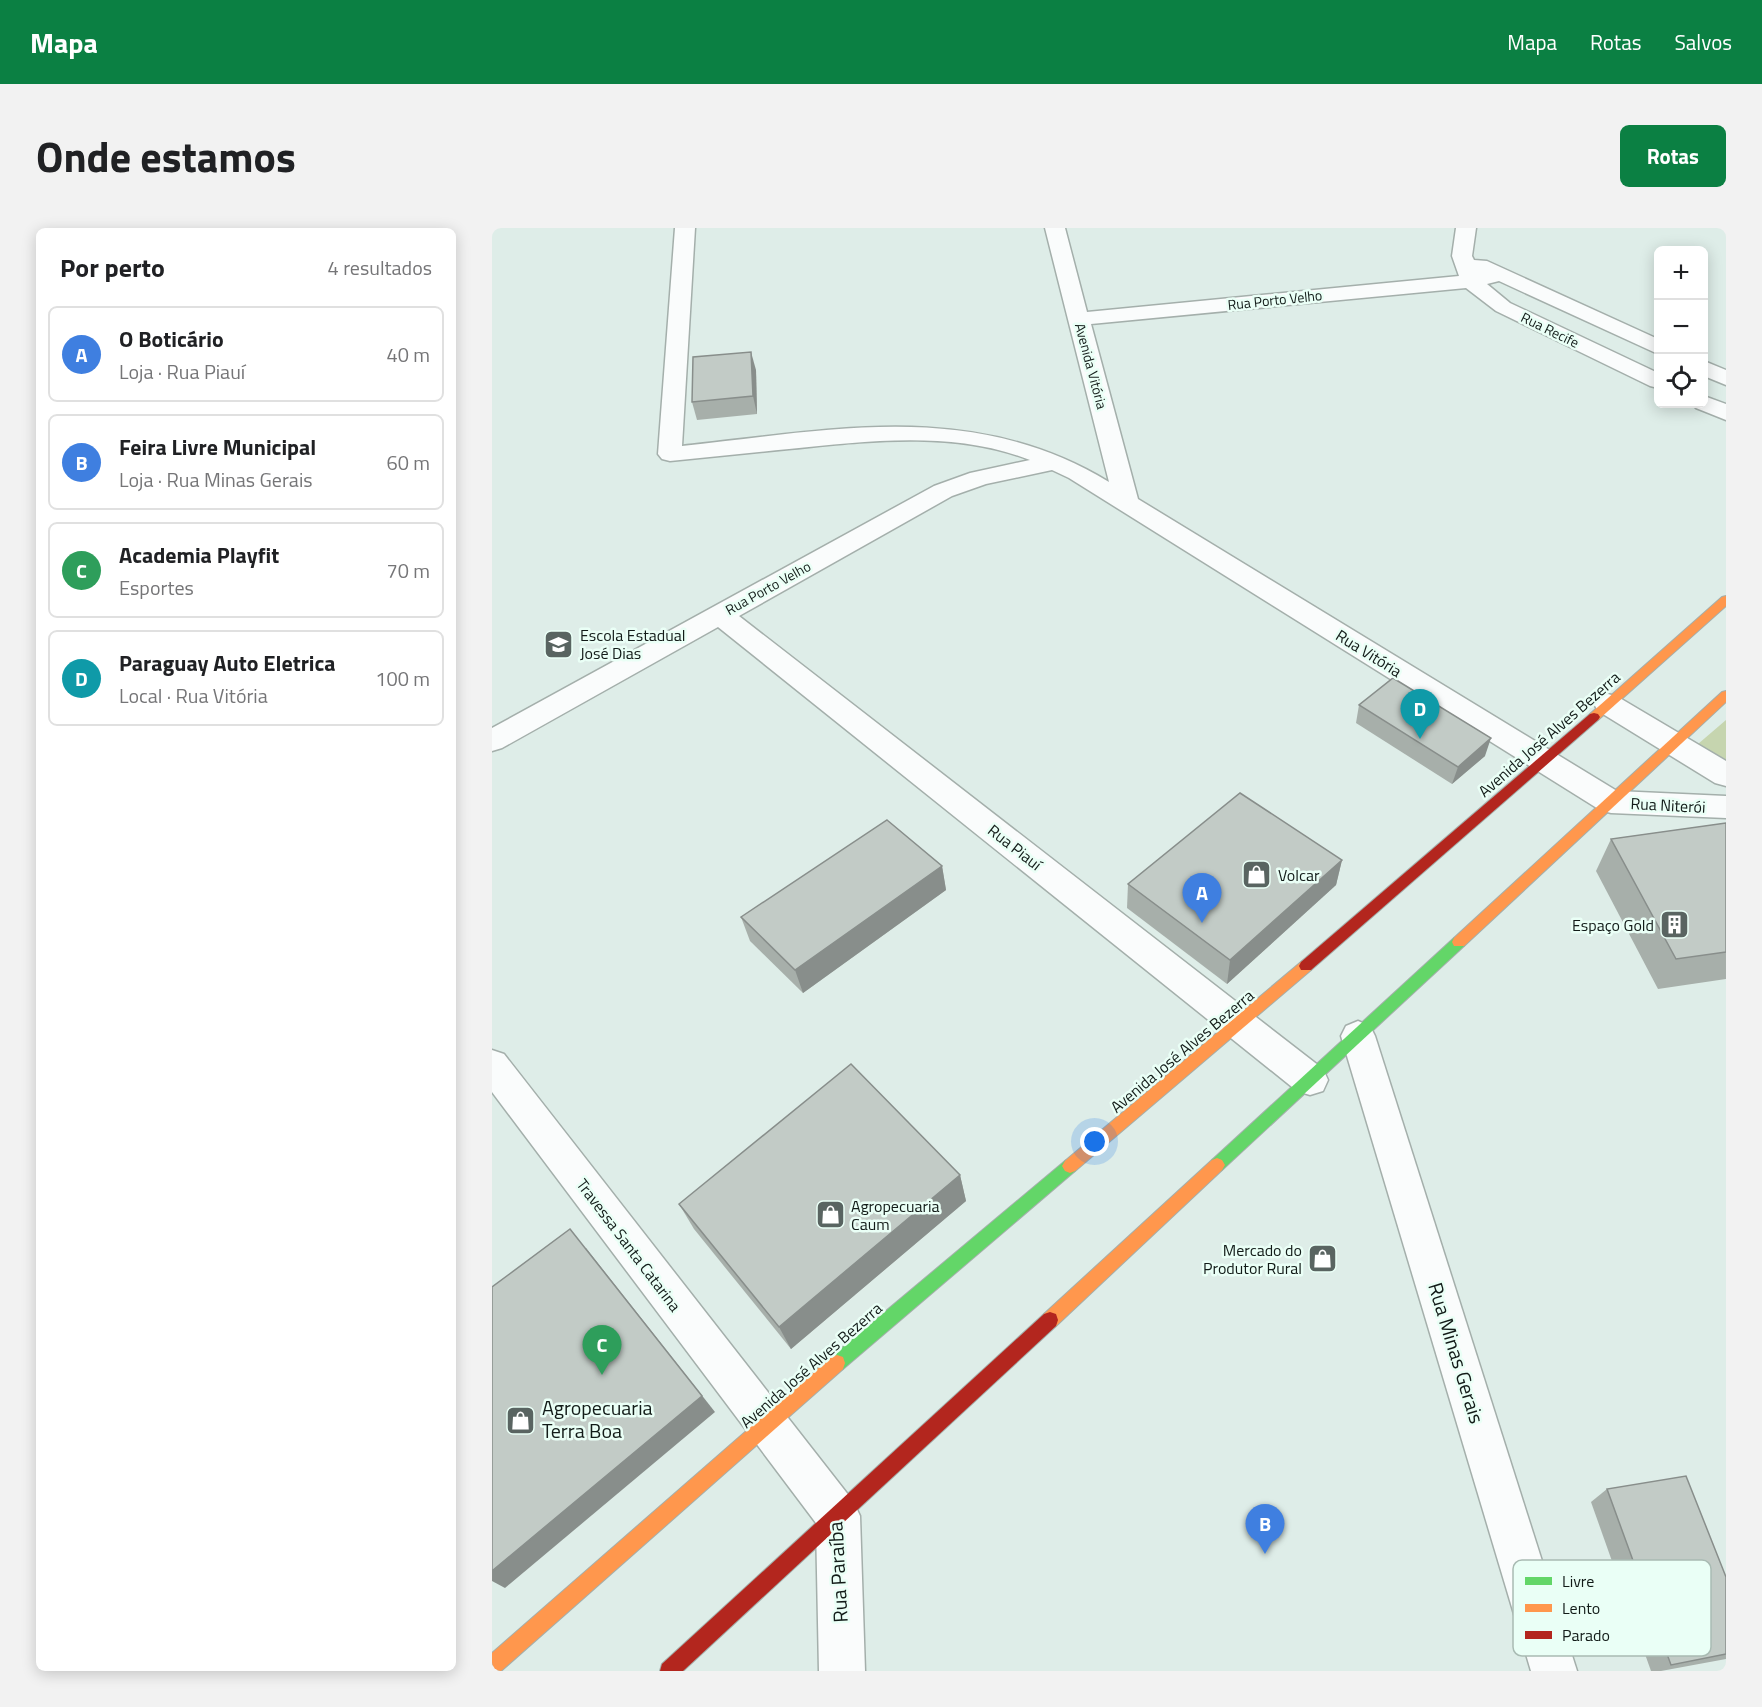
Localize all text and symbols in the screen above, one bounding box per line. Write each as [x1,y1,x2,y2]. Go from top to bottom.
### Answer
text: Mapa [30,21,98,64]
text: Mapa [1507,26,1557,58]
text: Rotas [1590,26,1641,58]
text: Salvos [1674,26,1732,58]
text: Onde estamos [36,124,296,188]
button: Rotas [1620,125,1726,187]
map controls [1654,246,1708,408]
button: + [1654,246,1708,300]
text: Por perto [60,248,165,287]
text: 4 resultados [328,252,432,283]
street label: Rua Porto Velho [1227,284,1323,315]
button: − [1654,300,1708,354]
street label: Rua Recife [1518,306,1583,353]
street label: Avenida Vitória [1070,321,1113,411]
text: O Boticário [119,322,224,356]
text: A [75,339,88,370]
text: 40 m [386,339,430,370]
button: locate [1654,354,1708,408]
text: Loja · Rua Piauí [119,356,245,387]
text: Feira Livre Municipal [119,430,316,464]
text: B [75,447,88,478]
text: 60 m [386,447,430,478]
text: Loja · Rua Minas Gerais [119,464,313,495]
text: Academia Playfit [119,538,279,572]
text: C [76,555,87,586]
text: 70 m [386,555,430,586]
street label: Rua Porto Velho [721,555,814,620]
text: Esportes [119,572,194,603]
place label: Escola Estadual José Dias [580,623,685,665]
street label: Rua Vitória [1331,623,1407,683]
school or university icon: Escola Estadual José Dias [543,628,575,660]
text: Paraguay Auto Eletrica [119,646,336,680]
text: D [75,663,88,694]
text: 100 m [375,663,430,694]
street label: Avenida José Alves Bezerra [1473,666,1625,802]
text: Local · Rua Vitória [119,680,268,711]
pin: D [1400,690,1440,739]
street label: Rua Niterói [1630,791,1706,819]
street label: Rua Piauí [983,818,1048,877]
shop icon: Volcar [1241,859,1273,891]
place label: Volcar [1278,863,1320,887]
pin: A [1182,874,1222,923]
building icon: Espaço Gold [1659,909,1691,941]
place label: Espaço Gold [1572,913,1654,937]
street label: Avenida José Alves Bezerra [1105,984,1259,1118]
your location [1080,1127,1109,1156]
street label: Travessa Santa Catarina [571,1174,687,1316]
place label: Agropecuaria Caum [851,1194,940,1236]
shop icon: Agropecuaria Caum [814,1199,846,1231]
place label: Mercado do Produtor Rural [1203,1238,1302,1280]
shop icon: Mercado do Produtor Rural [1307,1243,1339,1275]
street label: Rua Minas Gerais [1420,1279,1493,1427]
street label: Avenida José Alves Bezerra [735,1297,887,1433]
pin: C [582,1326,622,1375]
place label: Agropecuaria Terra Boa [542,1392,653,1446]
shop icon: Agropecuaria Terra Boa [505,1404,537,1436]
pin: B [1246,1504,1284,1554]
street label: Rua Paraíba [819,1521,856,1623]
legend [1513,1560,1711,1656]
text: Livre [1562,1569,1594,1593]
text: Lento [1562,1596,1600,1620]
text: Parado [1562,1623,1610,1647]

